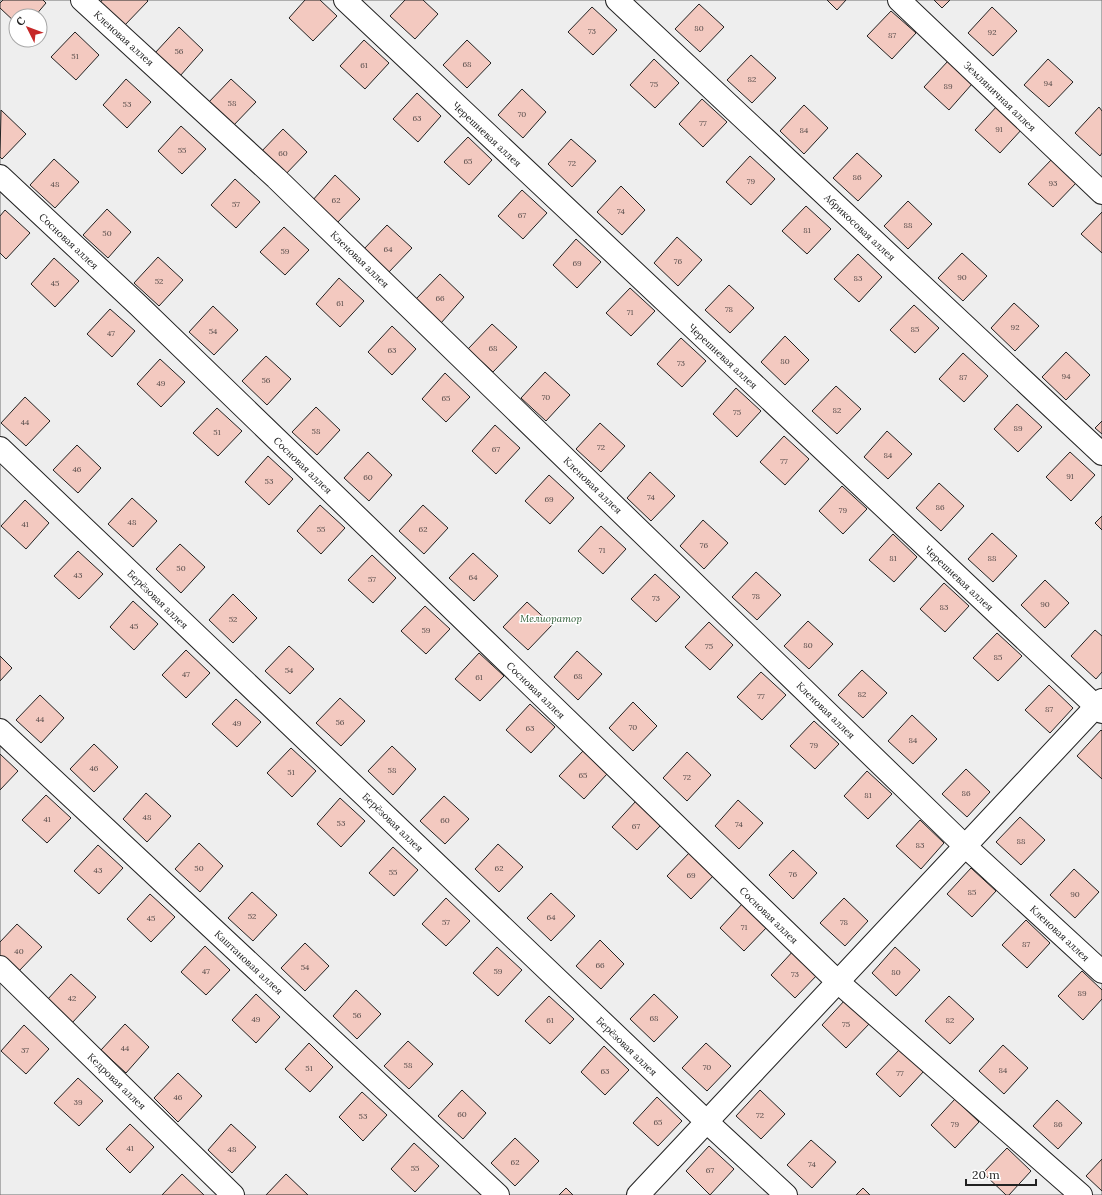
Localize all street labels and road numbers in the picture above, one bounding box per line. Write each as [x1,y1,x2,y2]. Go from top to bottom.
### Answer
street label: Кленовая аллея [91,8,156,69]
street label: Земляничная аллея [961,58,1039,134]
street label: Черешневая аллея [449,99,524,170]
street label: Абрикосовая аллея [821,190,898,264]
street label: Сосновая аллея [36,211,101,272]
street label: Кленовая аллея [328,228,392,291]
street label: Черешневая аллея [685,321,760,392]
street label: Сосновая аллея [271,434,335,497]
street label: Кленовая аллея [561,454,625,517]
street label: Черешневая аллея [921,543,996,614]
street label: Берёзовая аллея [124,567,191,632]
street label: Сосновая аллея [504,659,568,722]
street label: Кленовая аллея [794,679,858,742]
street label: Берёзовая аллея [359,790,426,855]
street label: Сосновая аллея [737,884,801,947]
street label: Кленовая аллея [1027,903,1092,964]
street label: Каштановая аллея [212,927,286,997]
street label: Берёзовая аллея [593,1014,660,1079]
street label: Кедровая аллея [85,1050,149,1112]

